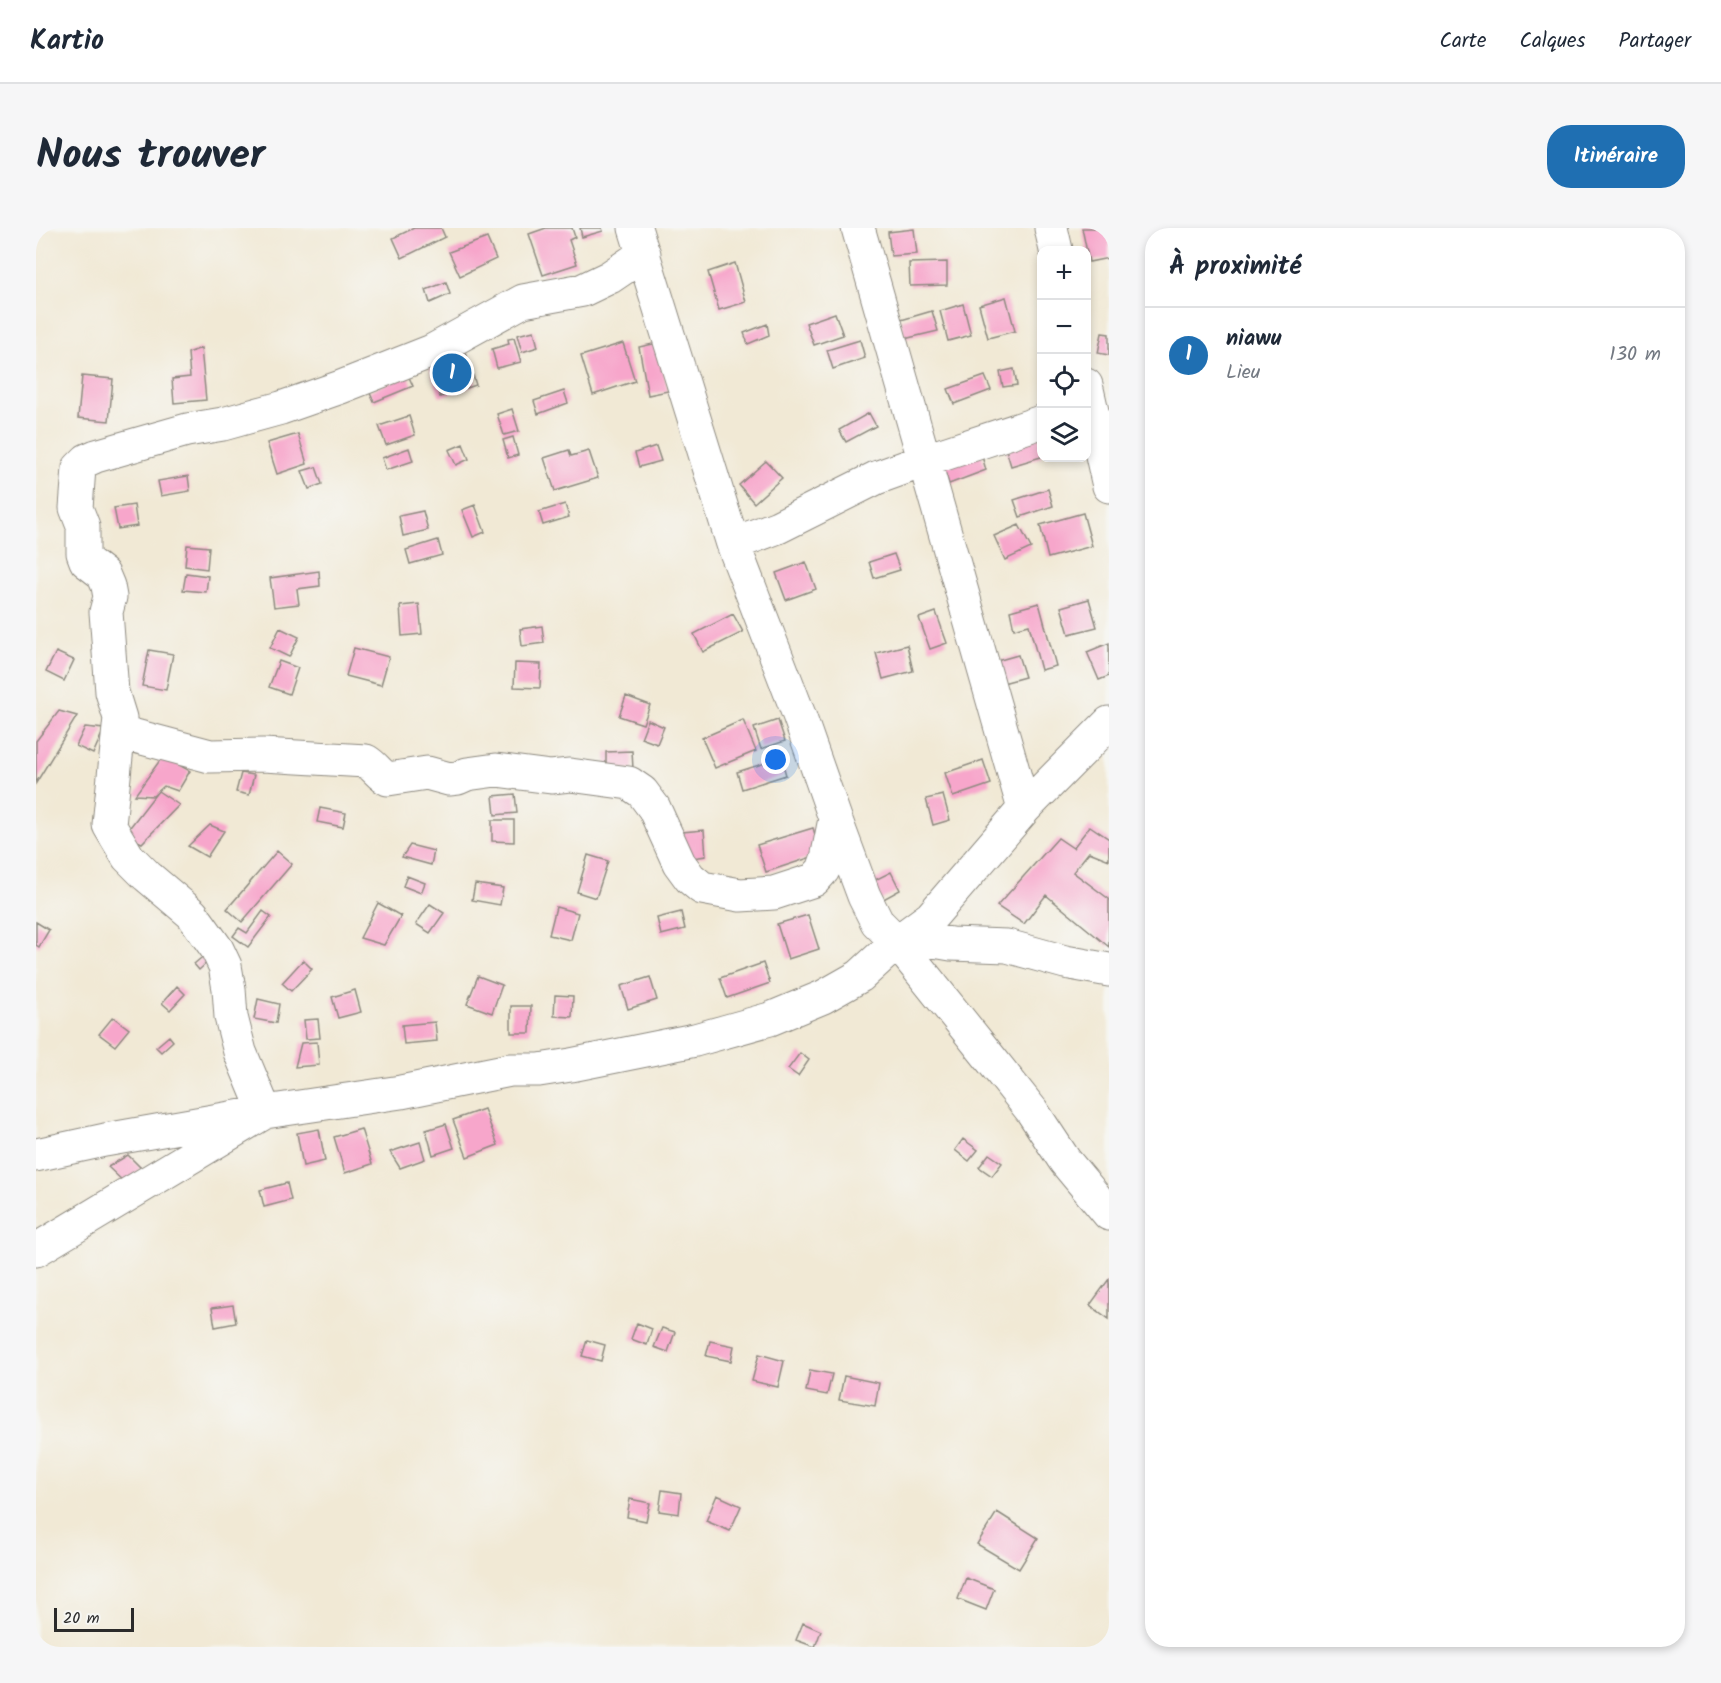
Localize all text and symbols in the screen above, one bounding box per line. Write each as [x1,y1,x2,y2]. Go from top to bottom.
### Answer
text: Kartio [30,19,104,64]
text: Carte [1439,25,1486,58]
text: Calques [1519,25,1585,58]
text: Partager [1618,25,1691,58]
text: Nous trouver [36,123,265,190]
button: Itinéraire [1547,125,1685,188]
map controls [1037,246,1091,462]
button: + [1037,246,1091,300]
text: À proximité [1169,246,1301,288]
button: − [1037,300,1091,354]
text: niawu [1226,322,1281,357]
text: 1 [1185,339,1192,371]
text: 130 m [1609,339,1661,371]
pin: 1 [432,350,472,396]
button: locate [1037,354,1091,408]
text: Lieu [1226,357,1260,389]
button: layers [1037,408,1091,462]
your location [761,745,790,774]
scale bar [54,1605,134,1632]
text: 20 m [63,1606,99,1631]

